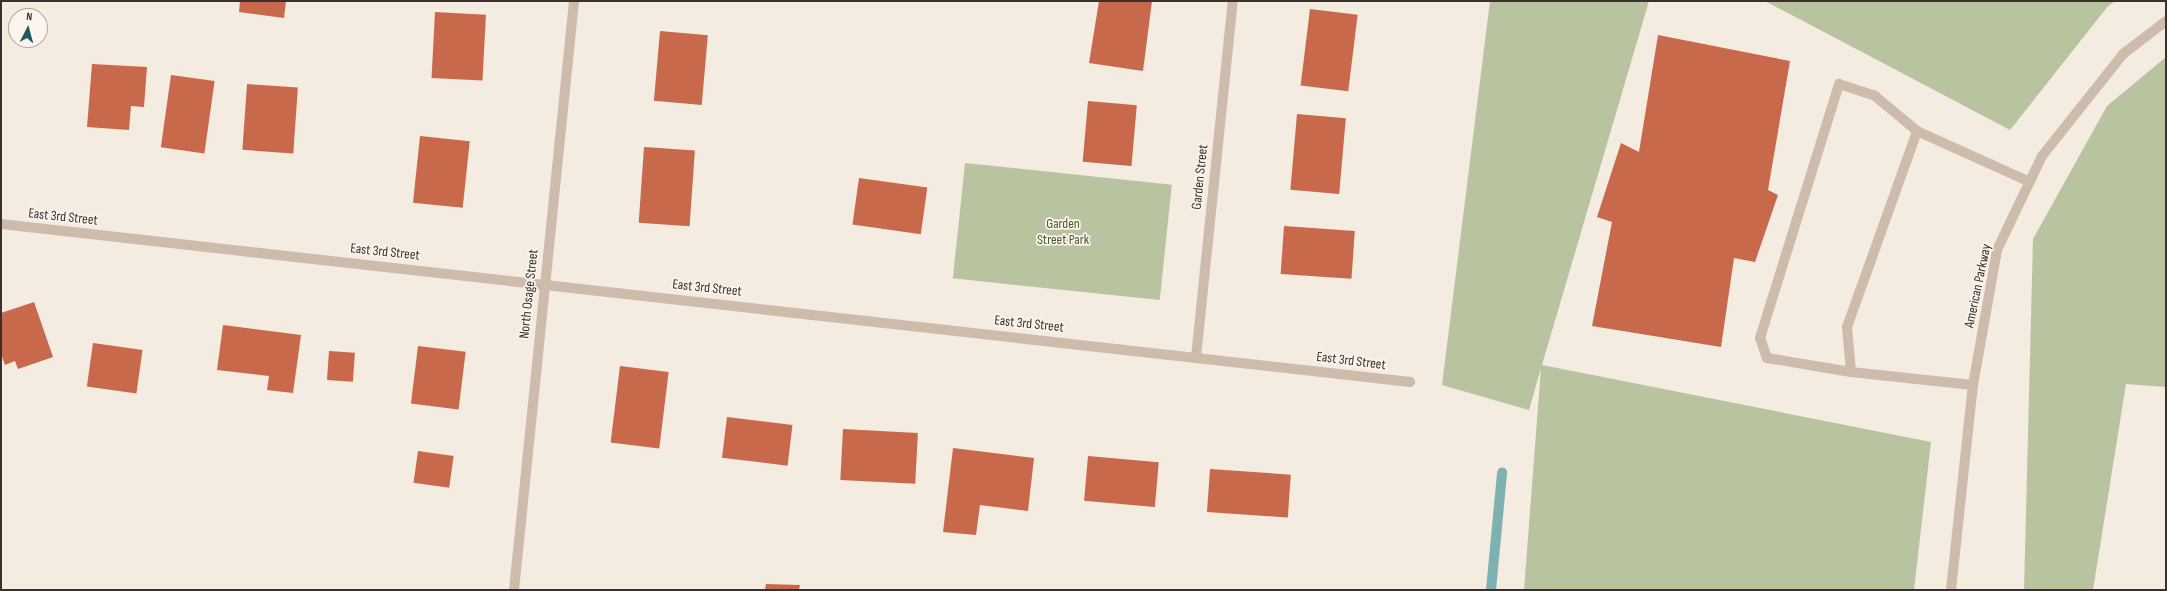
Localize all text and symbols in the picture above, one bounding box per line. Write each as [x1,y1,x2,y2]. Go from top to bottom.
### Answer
north arrow [8,8,48,48]
text: N [26,10,33,23]
street label: Garden Street [1188,144,1212,210]
street label: East 3rd Street [27,205,99,229]
park label: Garden Street Park [1037,216,1089,248]
street label: East 3rd Street [349,240,421,264]
street label: American Parkway [1961,242,1995,330]
street label: North Osage Street [516,248,542,340]
street label: East 3rd Street [671,276,743,300]
street label: East 3rd Street [993,312,1065,336]
street label: East 3rd Street [1315,348,1387,374]

